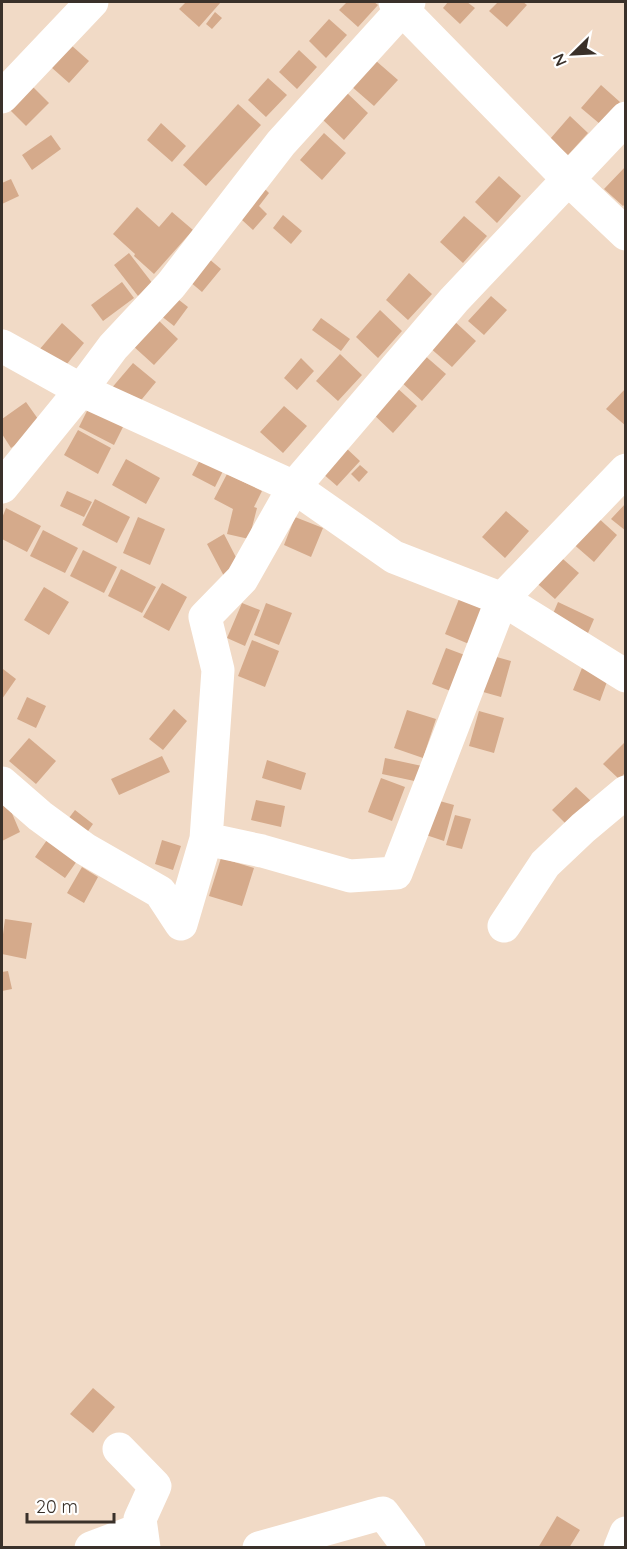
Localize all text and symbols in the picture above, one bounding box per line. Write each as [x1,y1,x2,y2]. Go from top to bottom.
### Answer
north arrow [543,24,603,84]
text: N [548,51,571,70]
scale bar [27,1486,114,1524]
text: 20 m [36,1495,78,1518]

